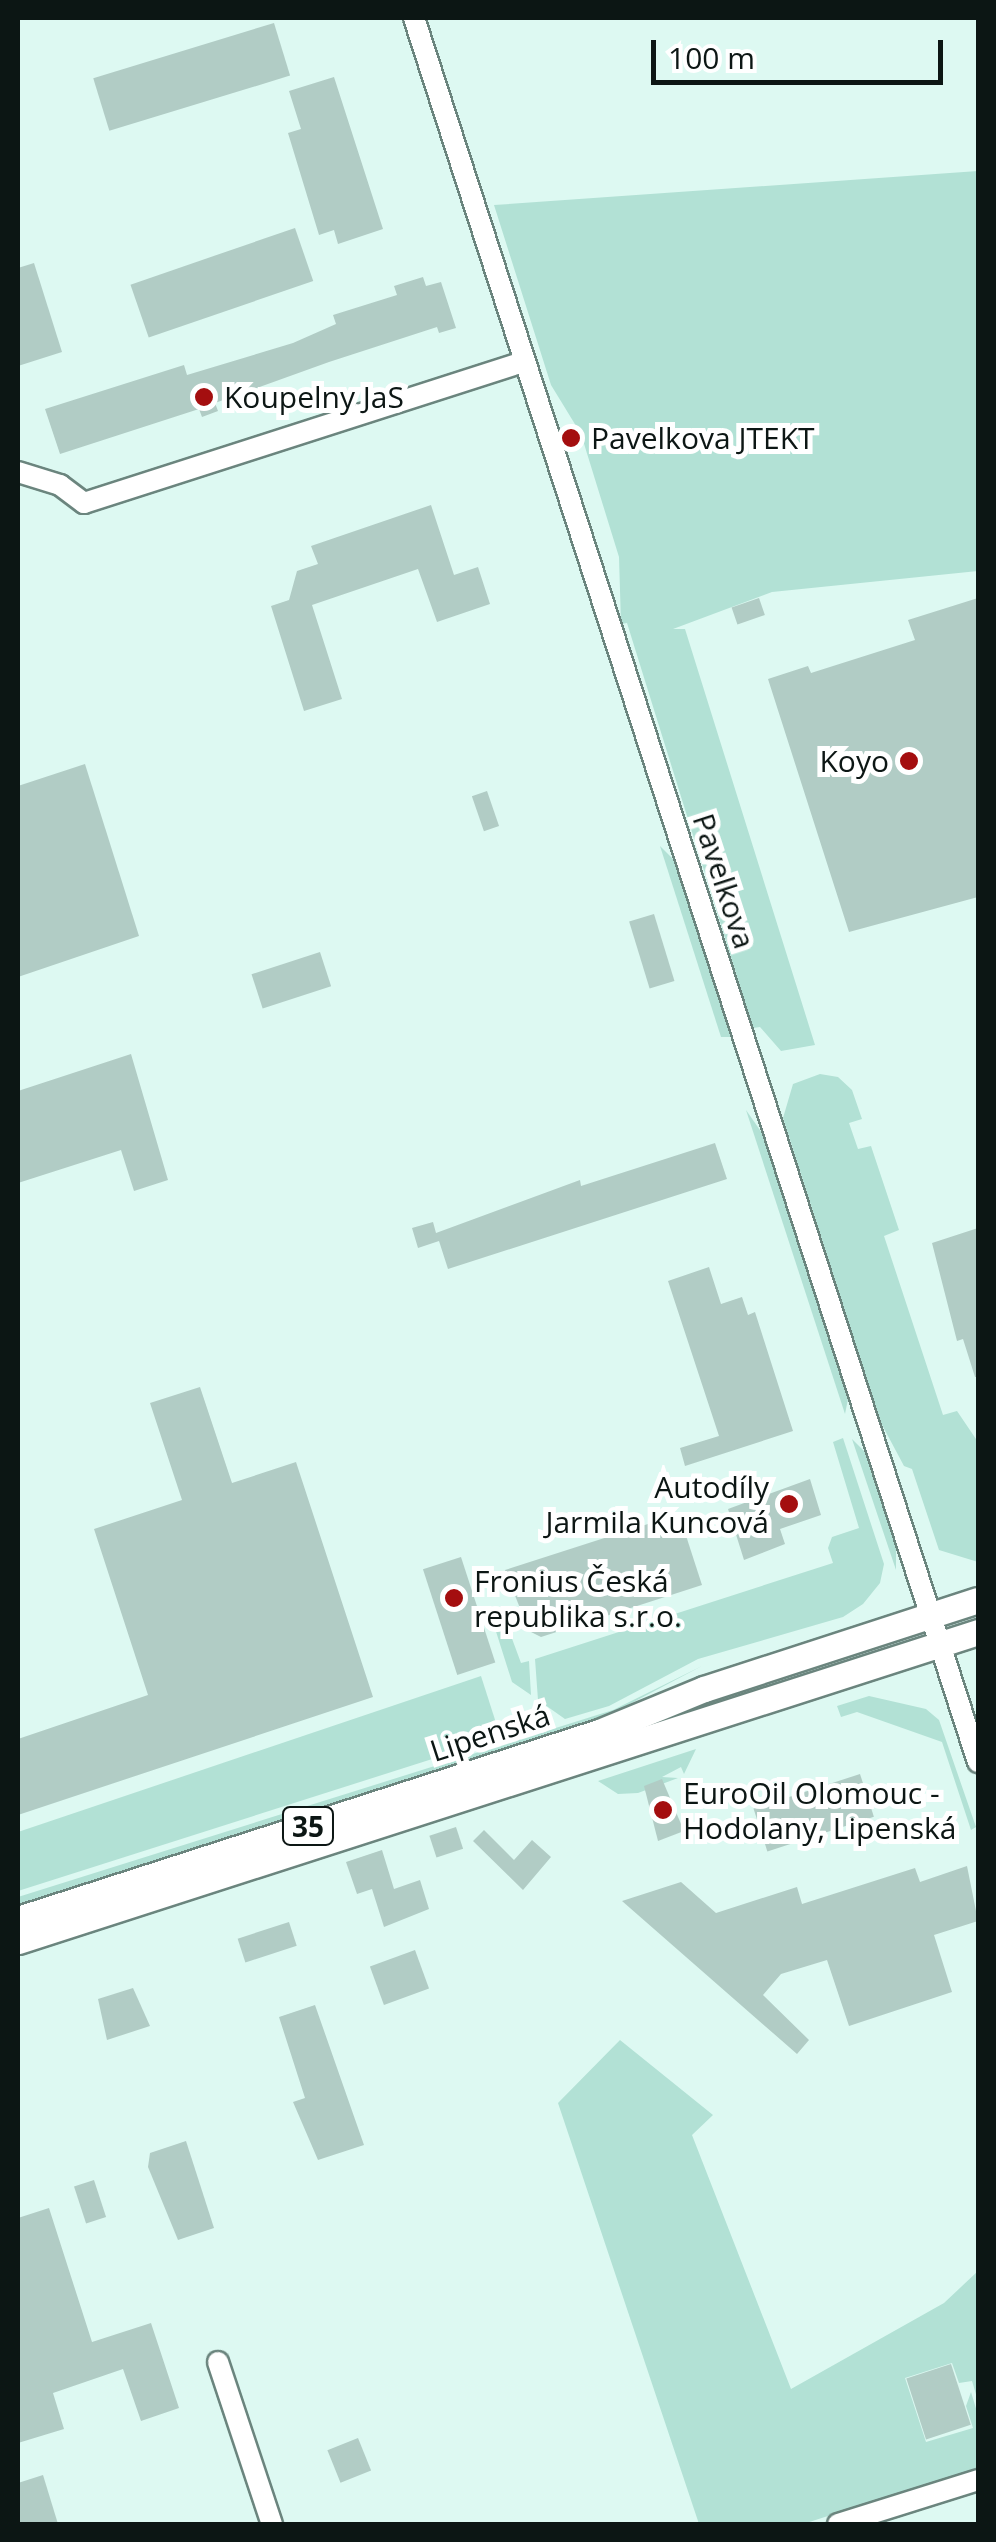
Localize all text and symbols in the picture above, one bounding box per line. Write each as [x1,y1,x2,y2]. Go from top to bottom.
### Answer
scale bar [656,20,948,82]
text: 100 m [668,37,755,78]
place label: Koupelny JaS [224,379,404,415]
marker: Koupelny JaS [193,386,215,408]
place label: Pavelkova JTEKT [591,420,815,456]
marker: Pavelkova JTEKT [560,427,582,449]
place label: Koyo [820,743,889,779]
marker: Koyo [898,750,920,772]
street label: Pavelkova [685,809,763,953]
place label: Autodíly Jarmila Kuncová [545,1469,769,1540]
marker: Autodíly Jarmila Kuncová [778,1493,800,1515]
place label: Fronius Česká republika s.r.o. [474,1563,682,1634]
marker: Fronius Česká republika s.r.o. [443,1587,465,1609]
street label: Lipenská [426,1697,554,1769]
place label: EuroOil Olomouc - Hodolany, Lipenská [683,1775,956,1846]
marker: EuroOil Olomouc - Hodolany, Lipenská [652,1799,674,1821]
road number: 35 [280,1803,336,1849]

